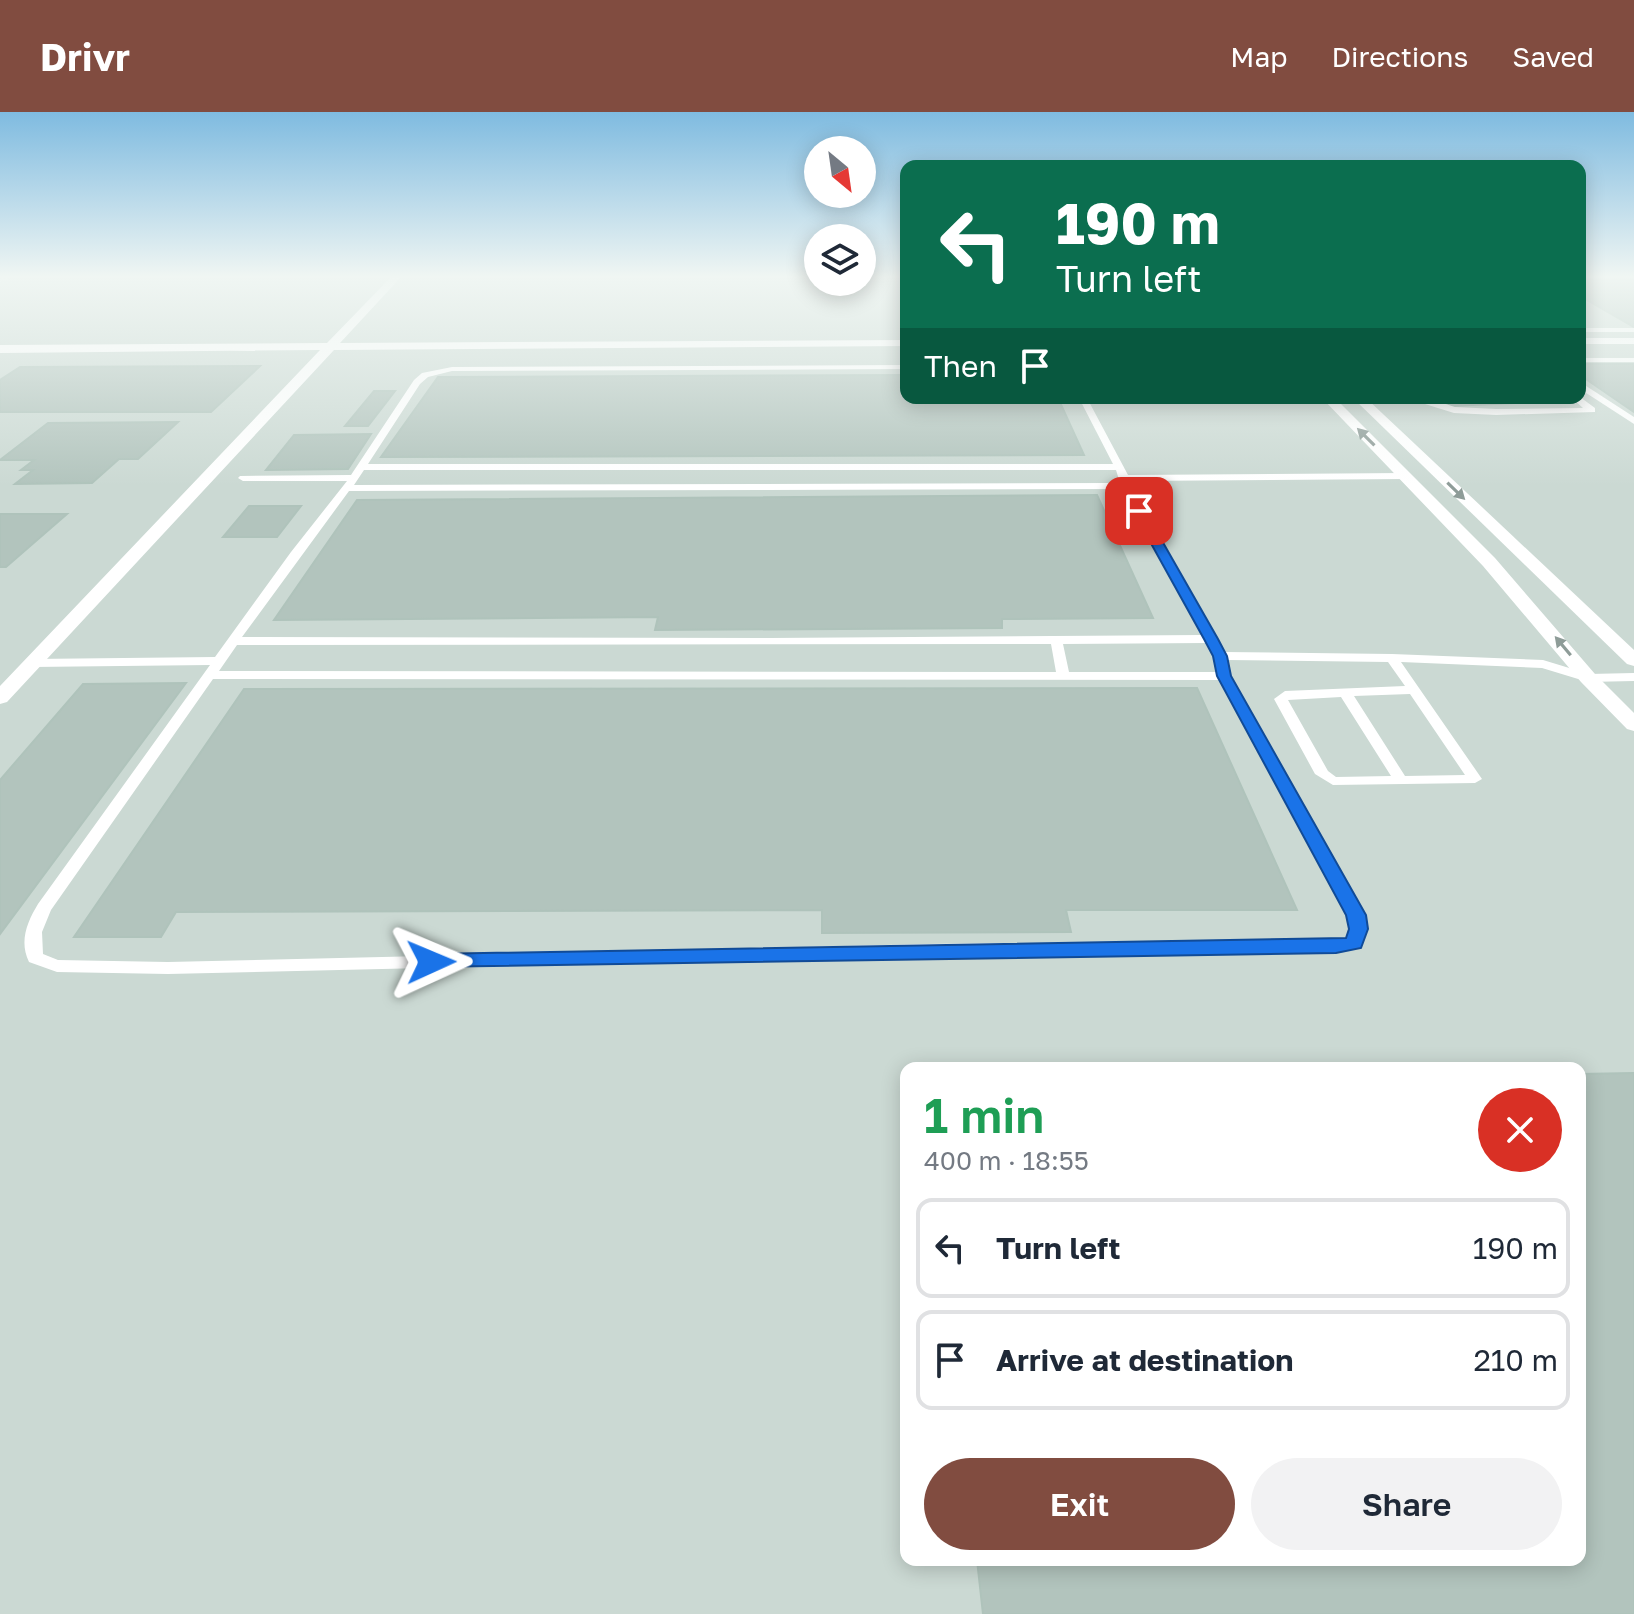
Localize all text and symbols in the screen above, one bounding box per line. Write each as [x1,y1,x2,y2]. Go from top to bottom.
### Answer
text: Drivr [40,34,130,79]
text: Map [1230,40,1287,73]
text: Directions [1331,40,1468,73]
text: Saved [1512,40,1594,73]
north arrow [804,136,876,208]
map controls [804,136,876,296]
text: 190 m [1056,189,1220,256]
icon: left [924,192,1028,296]
button: layers [804,224,876,296]
text: Turn left [1056,257,1202,300]
icon: arrive [1013,344,1057,388]
text: Then [924,348,997,384]
one-way arrow [1357,428,1376,447]
pin [1105,477,1173,545]
one-way arrow [1446,481,1465,500]
icon: arrive [1117,489,1161,533]
one-way arrow [1555,636,1572,656]
position arrow [389,920,473,1004]
text: 1 min [924,1086,1044,1144]
button: close [1478,1088,1562,1172]
text: 400 m · 18:55 [924,1145,1089,1176]
icon: left [928,1226,972,1270]
text: Turn left [996,1230,1121,1266]
text: 190 m [1473,1230,1558,1266]
icon: arrive [928,1338,972,1382]
text: Arrive at destination [996,1342,1293,1378]
text: 210 m [1473,1342,1558,1378]
button: Exit [924,1458,1235,1550]
button: Share [1251,1458,1562,1550]

